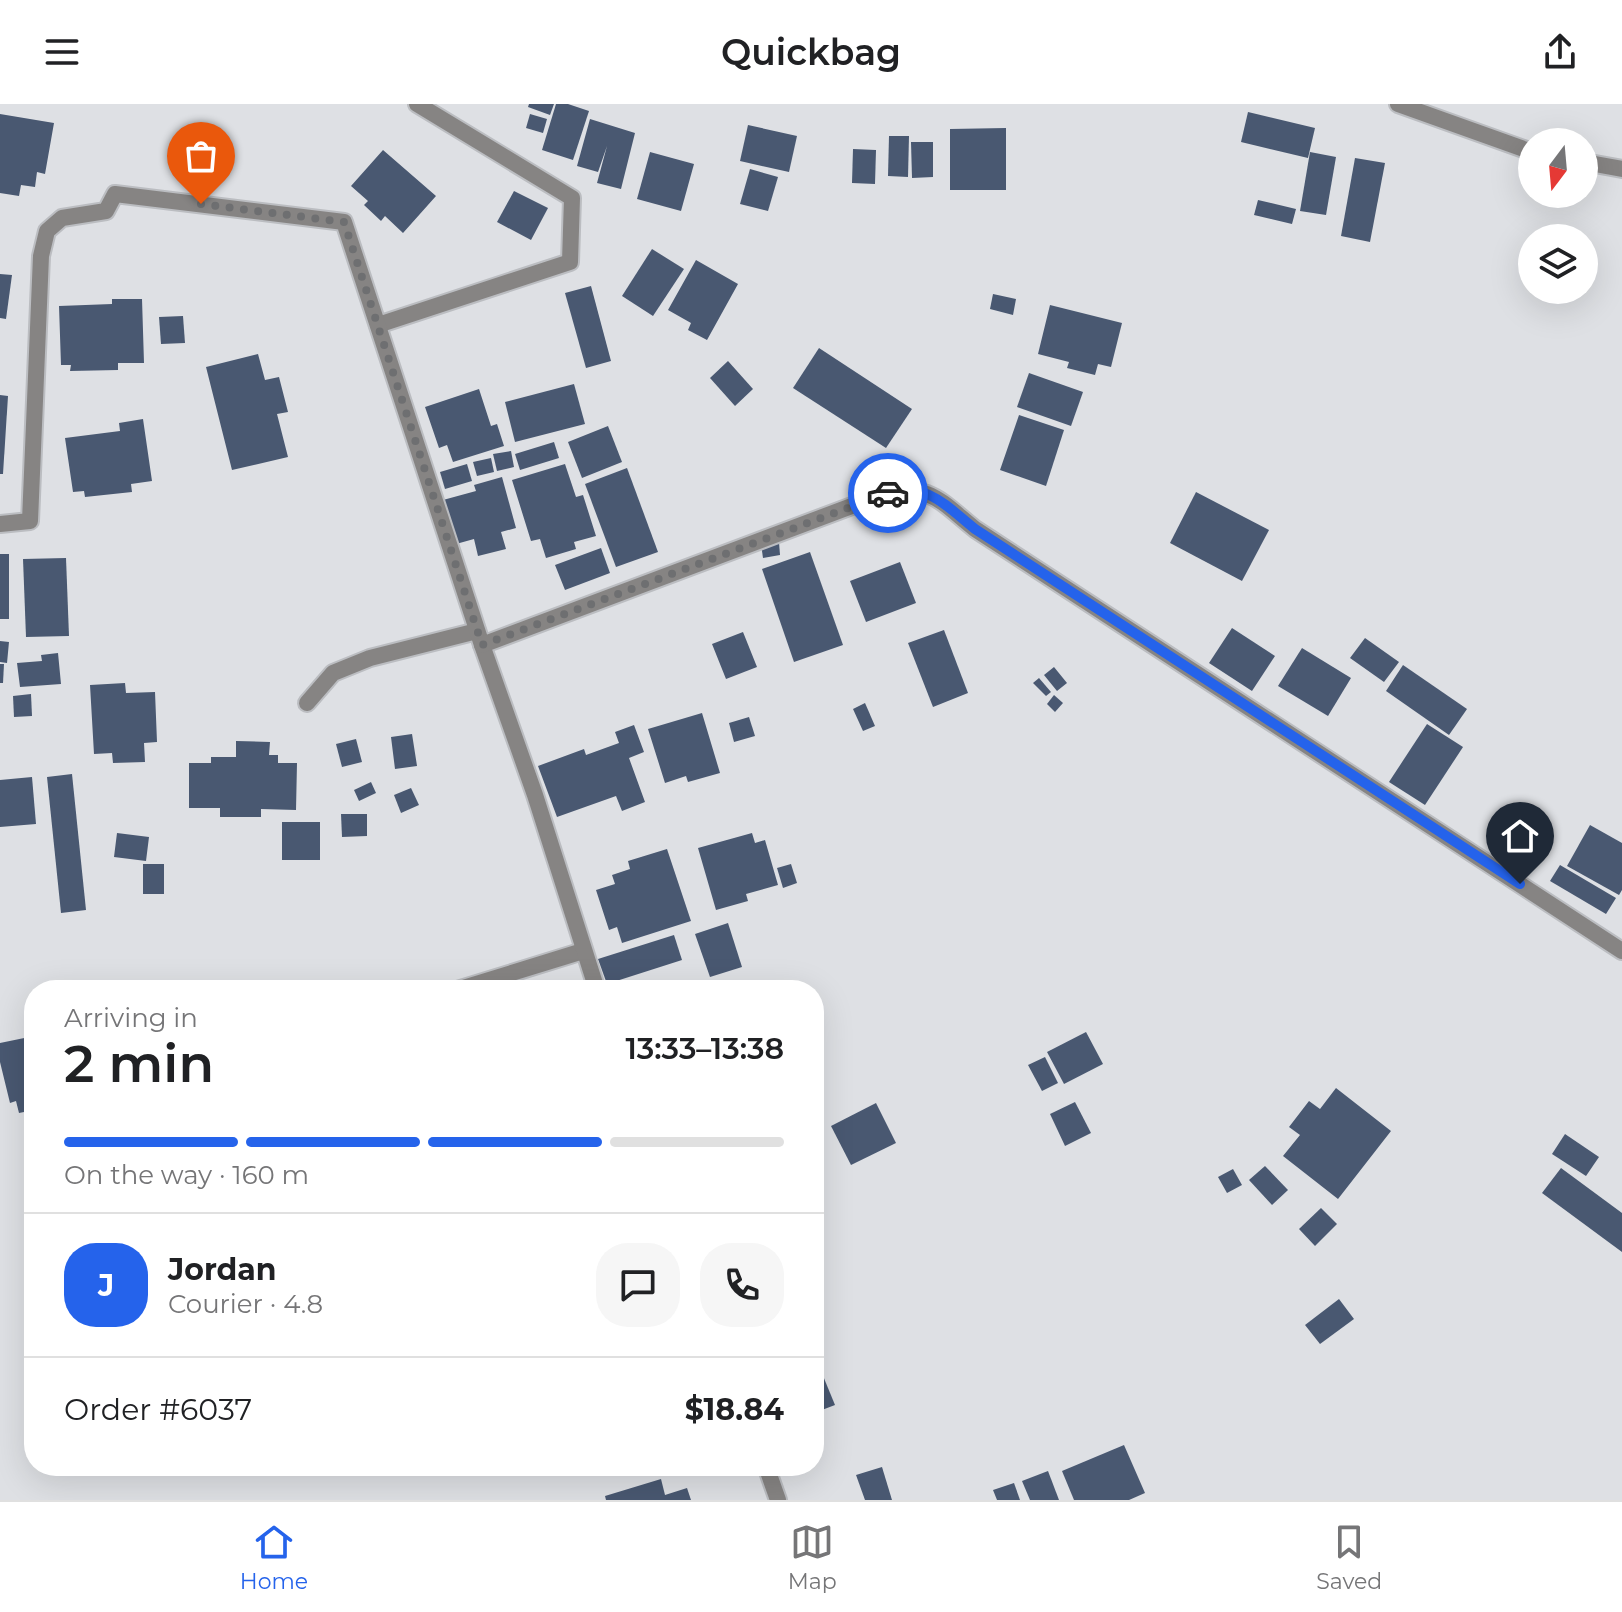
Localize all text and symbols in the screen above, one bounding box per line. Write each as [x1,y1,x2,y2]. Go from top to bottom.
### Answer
icon: menu [40,30,84,74]
text: Quickbag [721,30,901,74]
icon: share [1538,30,1582,74]
pin [167,122,235,204]
north arrow [1518,128,1598,208]
map controls [1518,128,1598,304]
icon: bag [179,134,223,178]
button: layers [1518,224,1598,304]
courier [848,453,928,533]
icon: car [866,471,910,515]
pin [1486,802,1554,884]
icon: home [1498,814,1542,858]
text: Arriving in [64,1002,198,1034]
text: 13:33–13:38 [625,1030,784,1067]
text: 2 min [64,1032,214,1095]
text: On the way · 160 m [64,1159,309,1191]
button: chat [596,1243,680,1327]
button: phone [700,1243,784,1327]
text: Jordan [168,1251,277,1288]
text: J [98,1267,114,1304]
text: Courier · 4.8 [168,1288,323,1320]
text: Order #6037 [64,1391,252,1428]
text: $18.84 [685,1391,784,1428]
tab: Home [240,1520,308,1595]
tab: Map [788,1520,837,1595]
tab: Saved [1316,1520,1382,1595]

